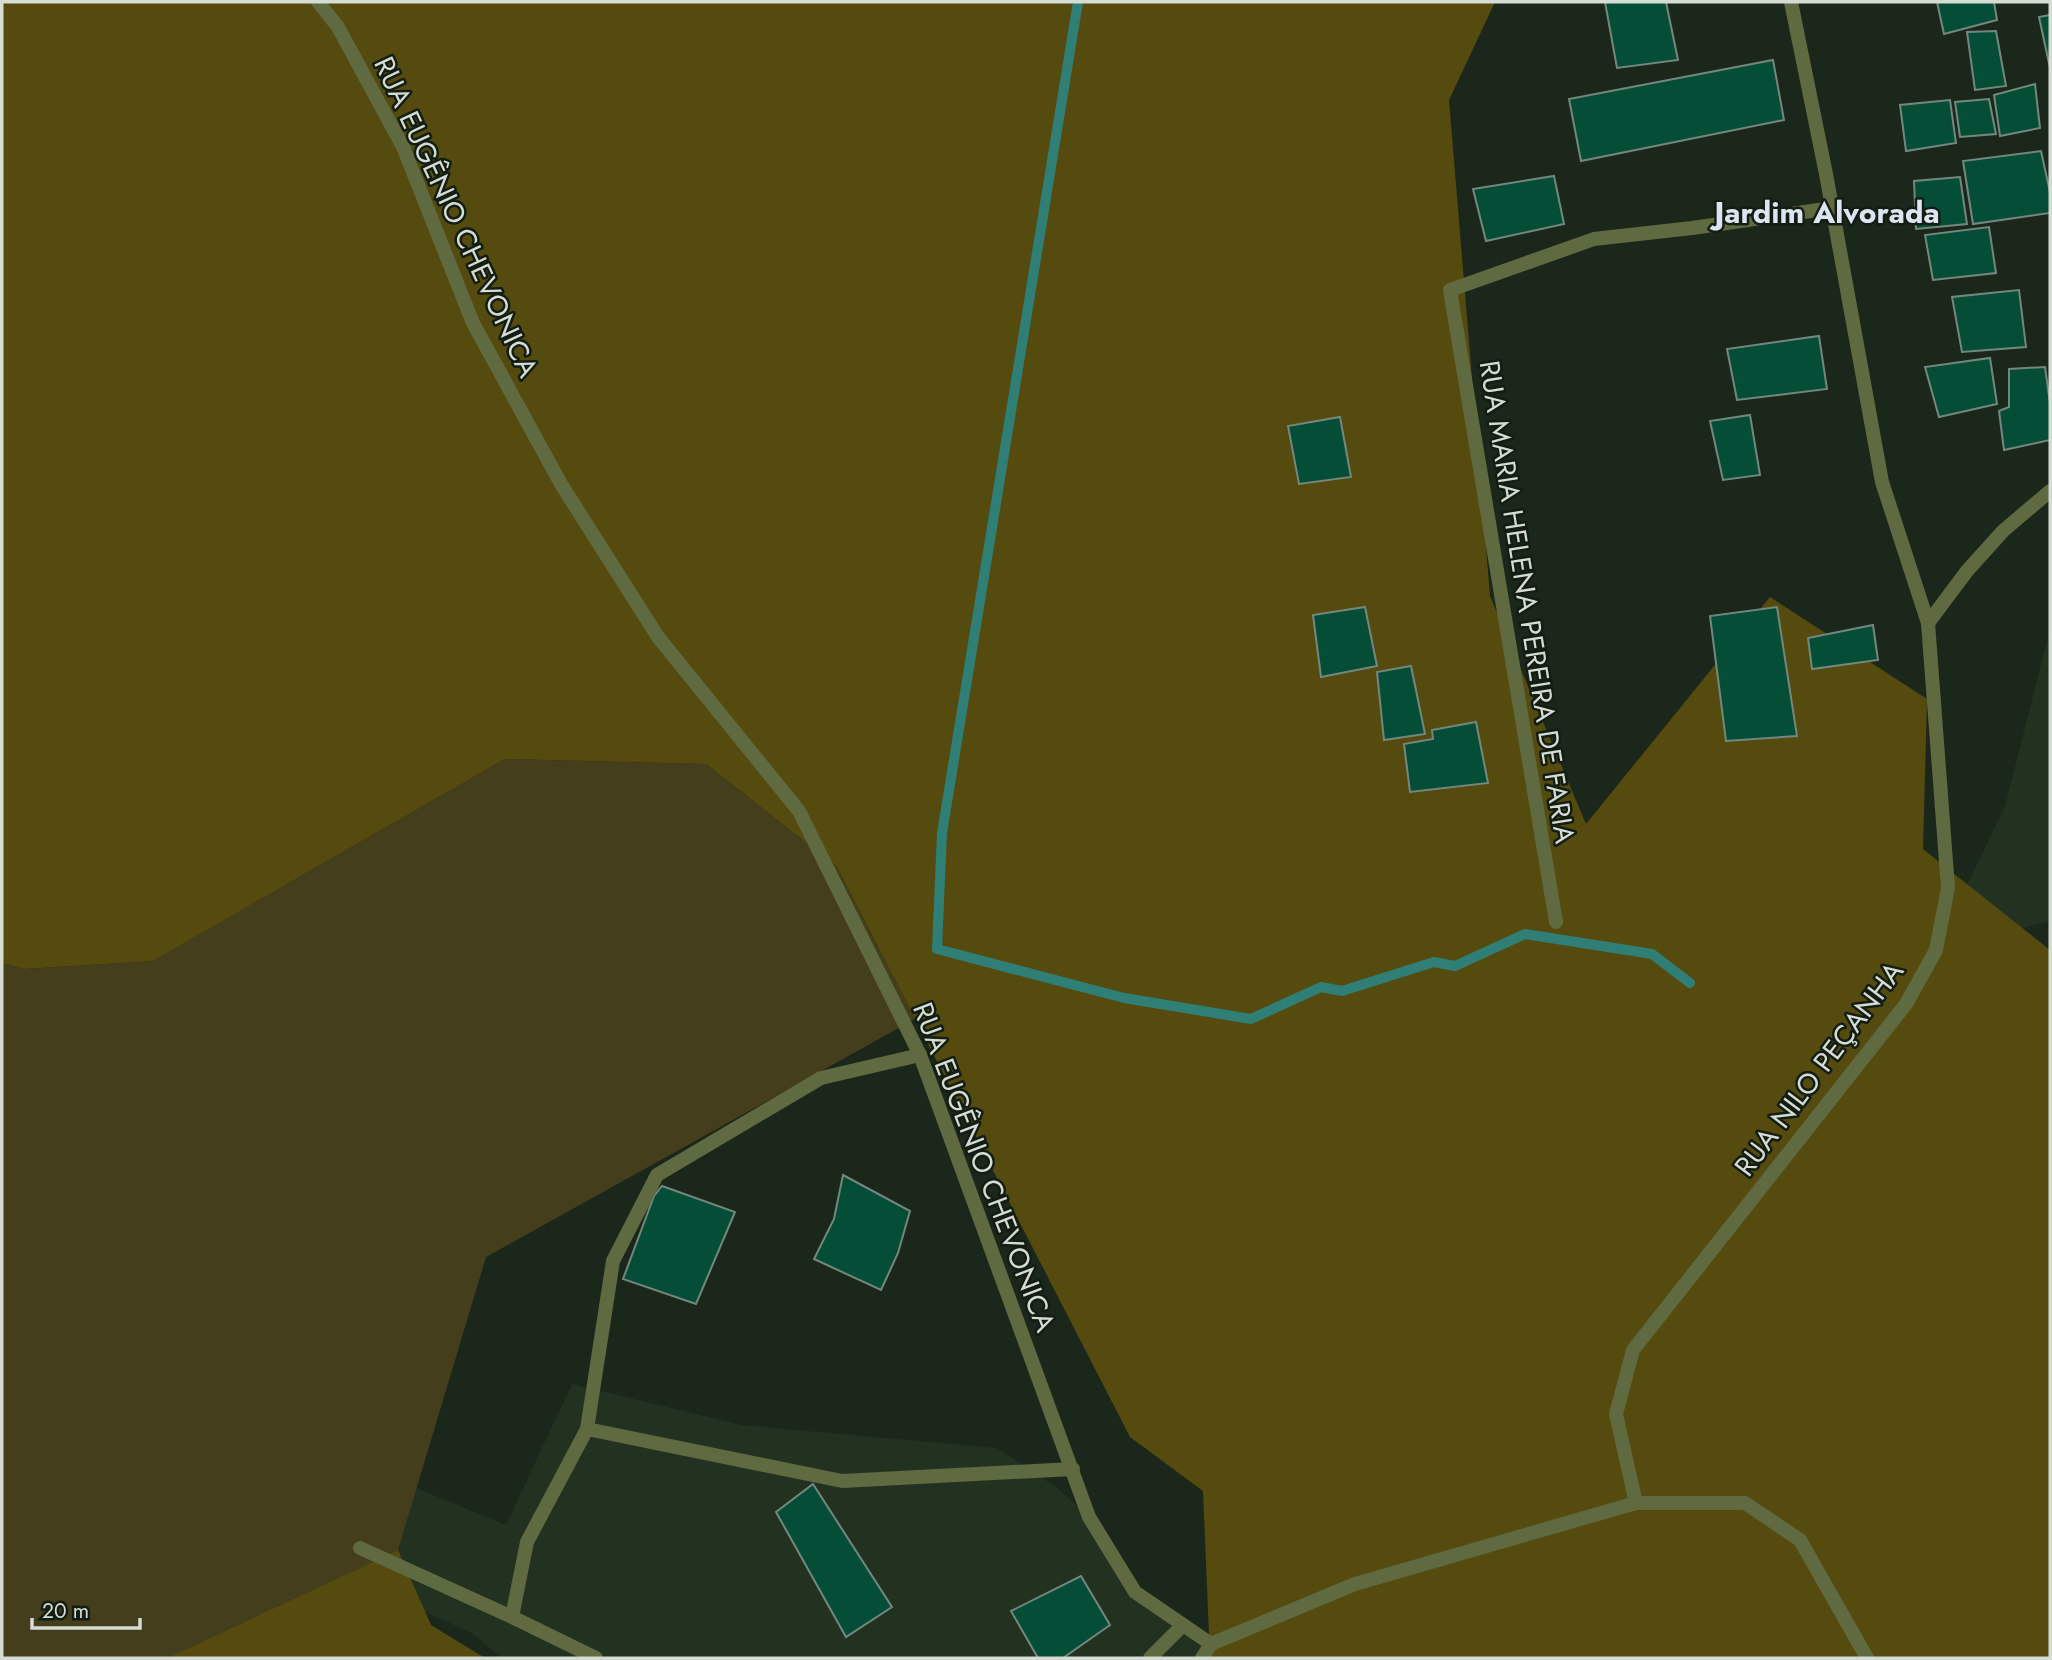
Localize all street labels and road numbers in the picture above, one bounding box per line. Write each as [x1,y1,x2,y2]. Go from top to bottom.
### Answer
street label: RUA EUGÊNIO CHEVONICA [364,50,549,385]
street label: RUA MARIA HELENA PEREIRA DE FARIA [1469,358,1586,847]
street label: RUA NILO PEÇANHA [1725,953,1914,1185]
street label: RUA EUGÊNIO CHEVONICA [902,996,1066,1338]

